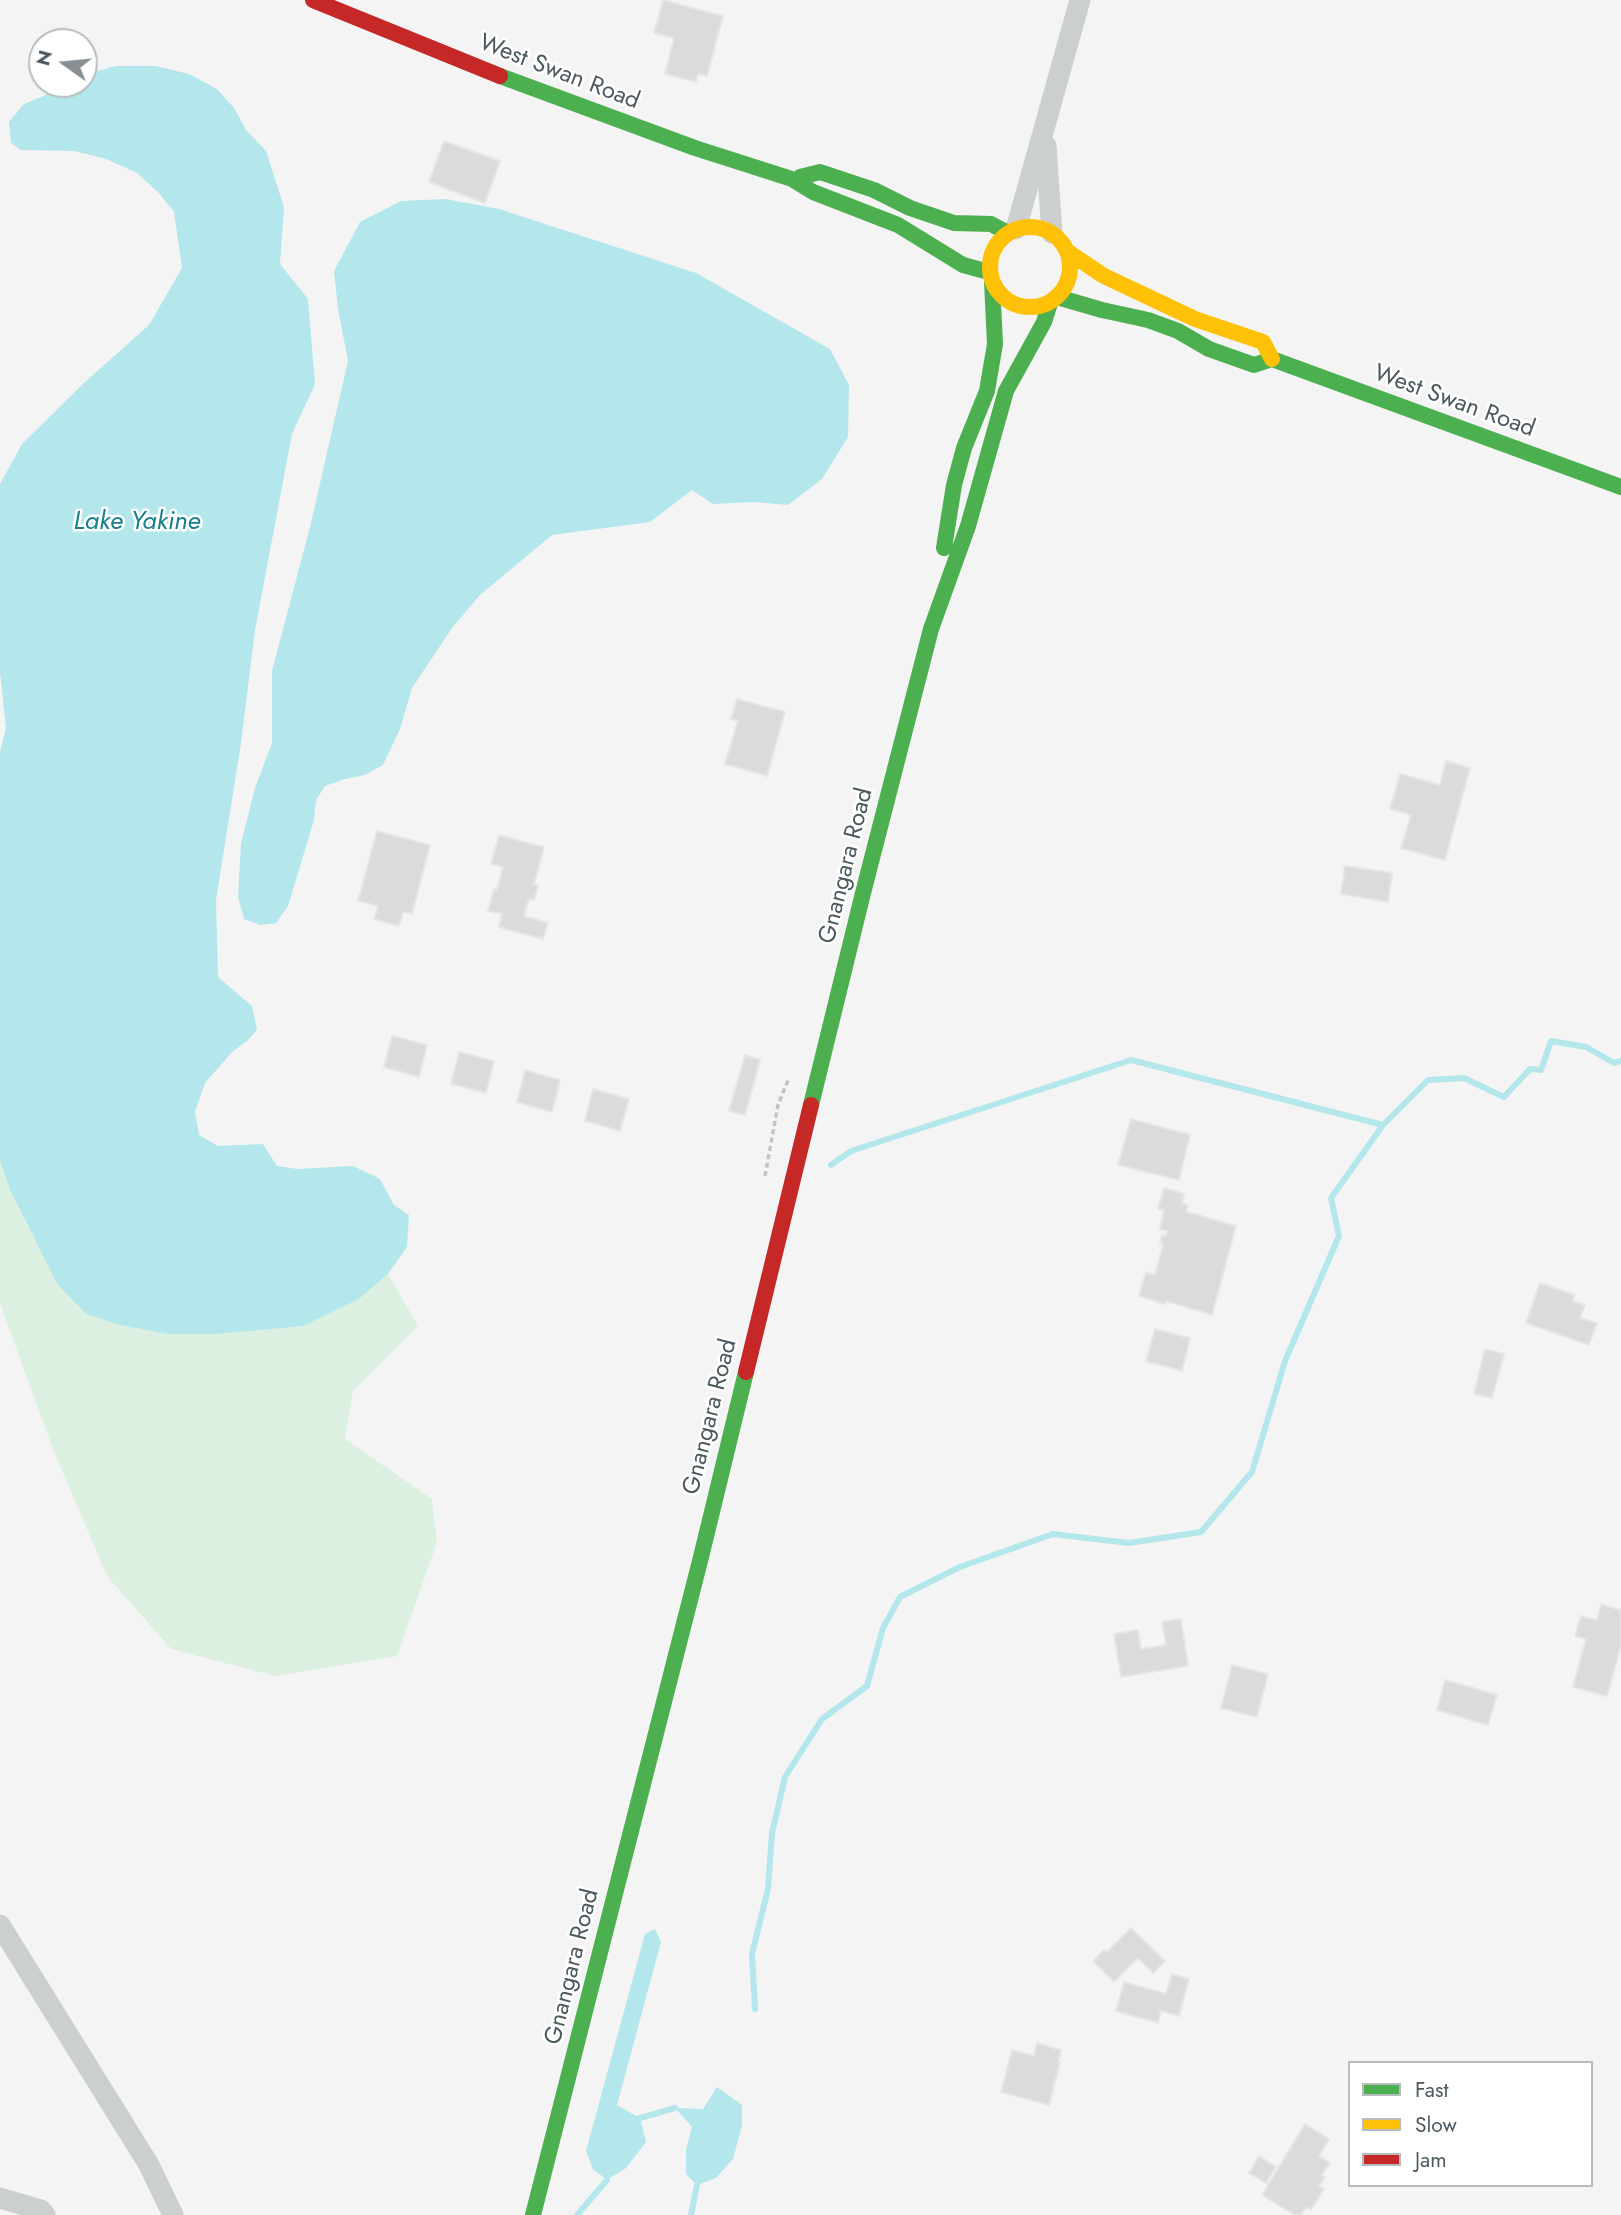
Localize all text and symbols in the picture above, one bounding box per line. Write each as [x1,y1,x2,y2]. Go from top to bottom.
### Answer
north arrow [28,28,98,98]
street label: West Swan Road [475,29,643,117]
text: N [29,47,59,69]
street label: West Swan Road [1369,359,1539,445]
water label: Lake Yakine [73,507,201,539]
street label: Gnangara Road [814,785,880,947]
street label: Gnangara Road [678,1336,744,1498]
street label: Gnangara Road [540,1886,606,2048]
legend [1348,2061,1593,2187]
text: Fast [1415,2075,1448,2105]
text: Slow [1415,2110,1457,2140]
text: Jam [1415,2145,1447,2175]

